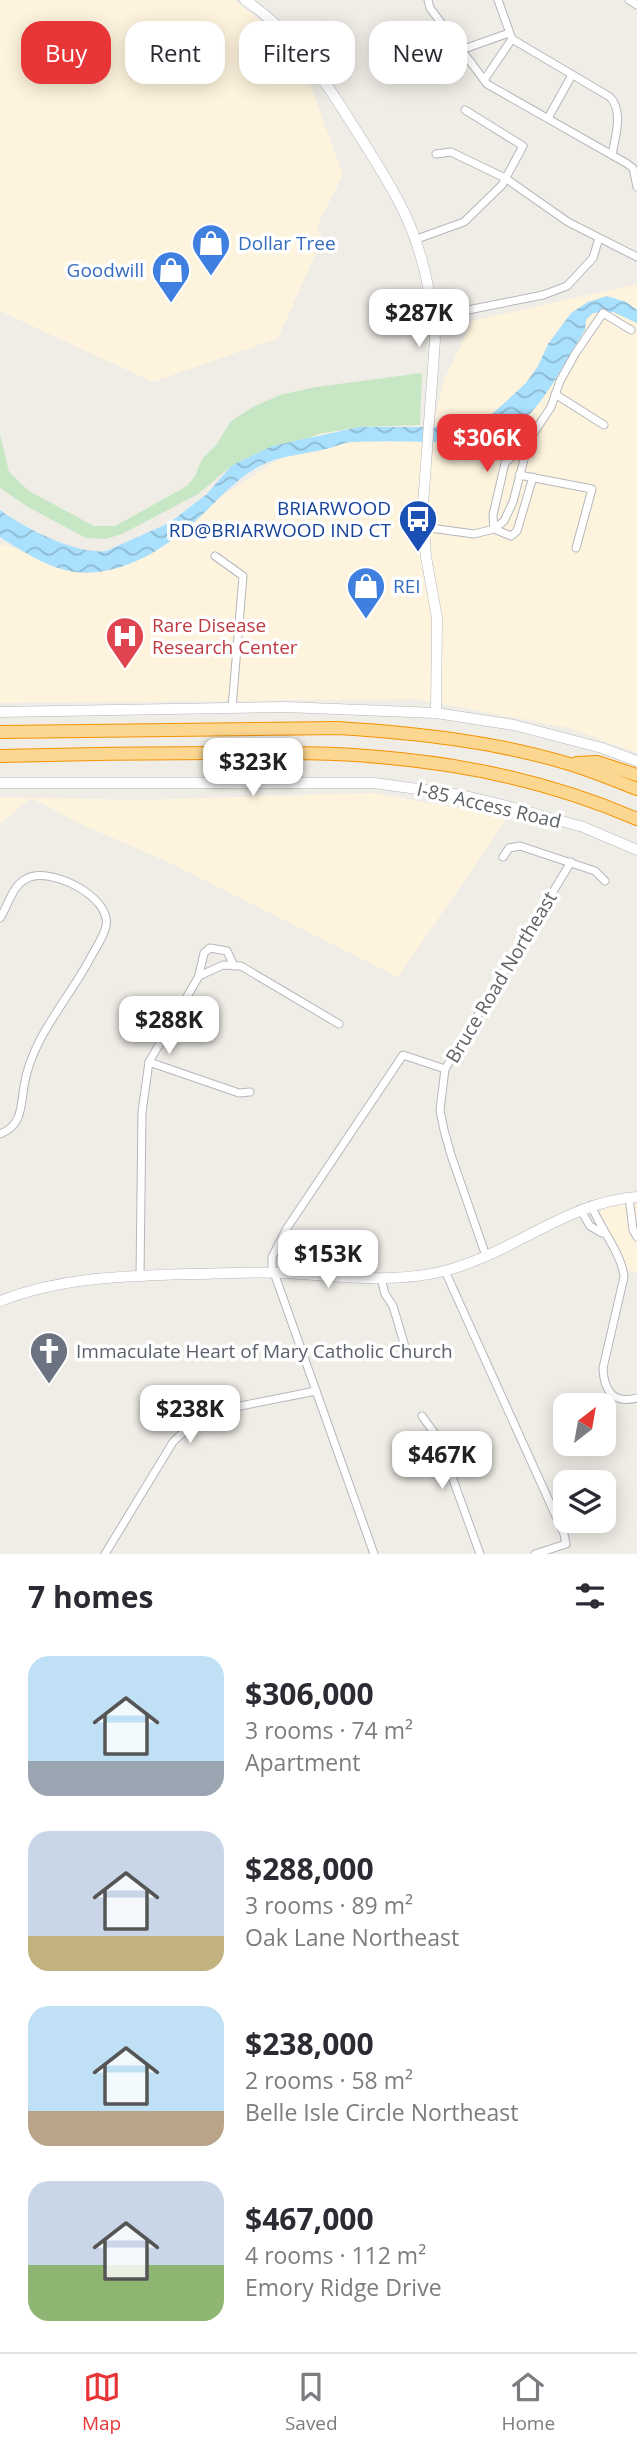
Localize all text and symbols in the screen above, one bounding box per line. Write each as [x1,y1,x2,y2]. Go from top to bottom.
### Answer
chip: Buy [21,21,111,84]
chip: Rent [125,21,225,84]
chip: Filters [239,21,355,84]
chip: New [369,21,467,84]
shop icon: Dollar Tree [190,222,232,277]
place label: Dollar Tree [238,230,336,256]
shop icon: Goodwill [150,249,192,304]
place label: Goodwill [67,257,144,283]
pin: $287K [370,290,468,349]
text: $287K [385,296,453,328]
pin: $306K [438,414,536,474]
text: $306K [453,421,521,453]
place label: BRIARWOOD RD@BRIARWOOD IND CT [169,495,392,543]
bus stop icon: BRIARWOOD RD@BRIARWOOD IND CT [397,498,439,553]
shop icon: REI [345,565,387,620]
place label: REI [393,573,421,599]
place label: Rare Disease Research Center [152,612,298,660]
hospital icon: Rare Disease Research Center [104,615,146,670]
pin: $323K [204,738,302,798]
text: $323K [219,745,287,777]
street label: I-85 Access Road [414,776,564,834]
street label: Bruce Road Northeast [439,886,563,1068]
pin: $288K [120,996,218,1056]
text: $288K [135,1003,203,1035]
pin: $153K [279,1230,377,1290]
text: $153K [294,1237,362,1269]
church icon: Immaculate Heart of Mary Catholic Church [28,1330,70,1385]
place label: Immaculate Heart of Mary Catholic Church [76,1338,453,1364]
pin: $238K [141,1386,239,1445]
text: $238K [156,1392,224,1424]
north arrow [553,1393,616,1456]
map controls [553,1393,616,1533]
pin: $467K [393,1432,491,1491]
text: $467K [408,1438,476,1470]
button: layers [553,1470,616,1533]
text: 7 homes [28,1576,153,1617]
icon: filters [571,1577,609,1615]
text: $306,000 [245,1673,374,1714]
icon: home [84,1684,168,1768]
text: 3 rooms · 74 m² [245,1714,413,1746]
text: Apartment [245,1746,361,1778]
text: $288,000 [245,1848,374,1889]
icon: home [84,1859,168,1943]
text: 3 rooms · 89 m² [245,1889,413,1921]
text: Oak Lane Northeast [245,1921,459,1953]
text: $238,000 [245,2023,374,2064]
icon: home [84,2034,168,2118]
text: 2 rooms · 58 m² [245,2064,413,2096]
text: Belle Isle Circle Northeast [245,2096,518,2128]
text: $467,000 [245,2198,374,2239]
icon: home [84,2209,168,2293]
text: 4 rooms · 112 m² [245,2239,426,2271]
text: Emory Ridge Drive [245,2271,442,2303]
tab: Map [82,2368,121,2436]
tab: Saved [285,2368,338,2436]
tab: Home [501,2368,555,2436]

